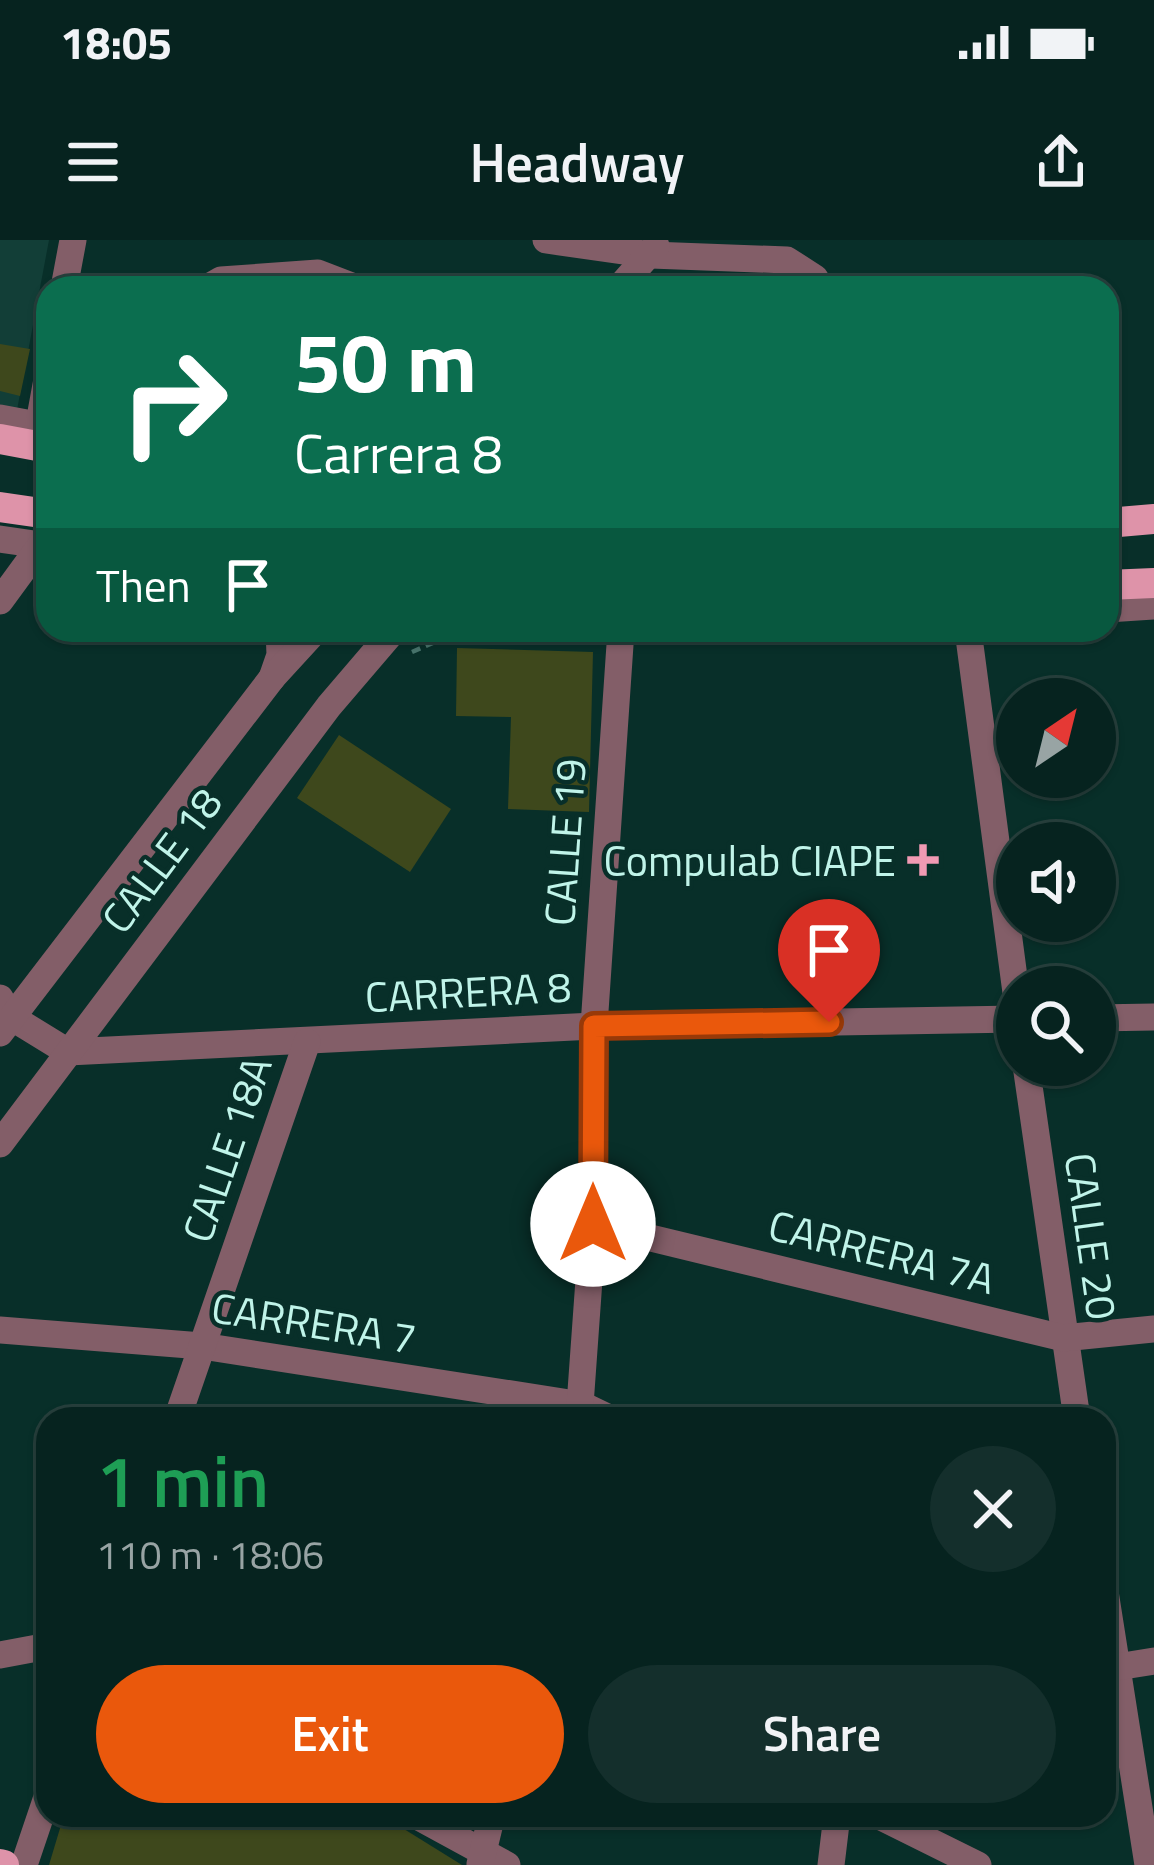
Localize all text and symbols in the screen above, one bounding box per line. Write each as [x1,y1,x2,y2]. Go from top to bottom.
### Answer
text: 18:05 [60,8,172,76]
text: Headway [469,121,685,203]
icon: menu [60,129,126,195]
icon: share [1028,129,1094,195]
text: 50 m [294,297,477,425]
icon: right [96,324,252,480]
text: Carrera 8 [294,412,502,494]
text: Then [96,551,191,619]
icon: arrive [215,552,281,618]
north arrow [996,678,1116,798]
map controls [996,678,1116,1086]
street label: CALLE 19 [526,756,602,928]
street label: CALLE 18 [85,774,237,946]
button: sound [996,822,1116,942]
place label: Compulab CIAPE [603,828,896,892]
marker: Compulab CIAPE [907,844,939,876]
pin [778,899,880,1022]
icon: arrive [796,917,862,983]
street label: CARRERA 8 [363,954,573,1028]
button: search [996,966,1116,1086]
street label: CALLE 18A [164,1048,288,1250]
street label: CALLE 20 [1049,1149,1135,1323]
position arrow [530,1161,656,1287]
street label: CARRERA 7A [762,1192,1002,1310]
street label: CARRERA 7 [207,1274,421,1370]
text: 1 min [96,1425,269,1535]
button: close [930,1446,1056,1572]
text: 110 m · 18:06 [96,1525,324,1584]
button: Exit [96,1665,564,1803]
button: Share [588,1665,1056,1803]

